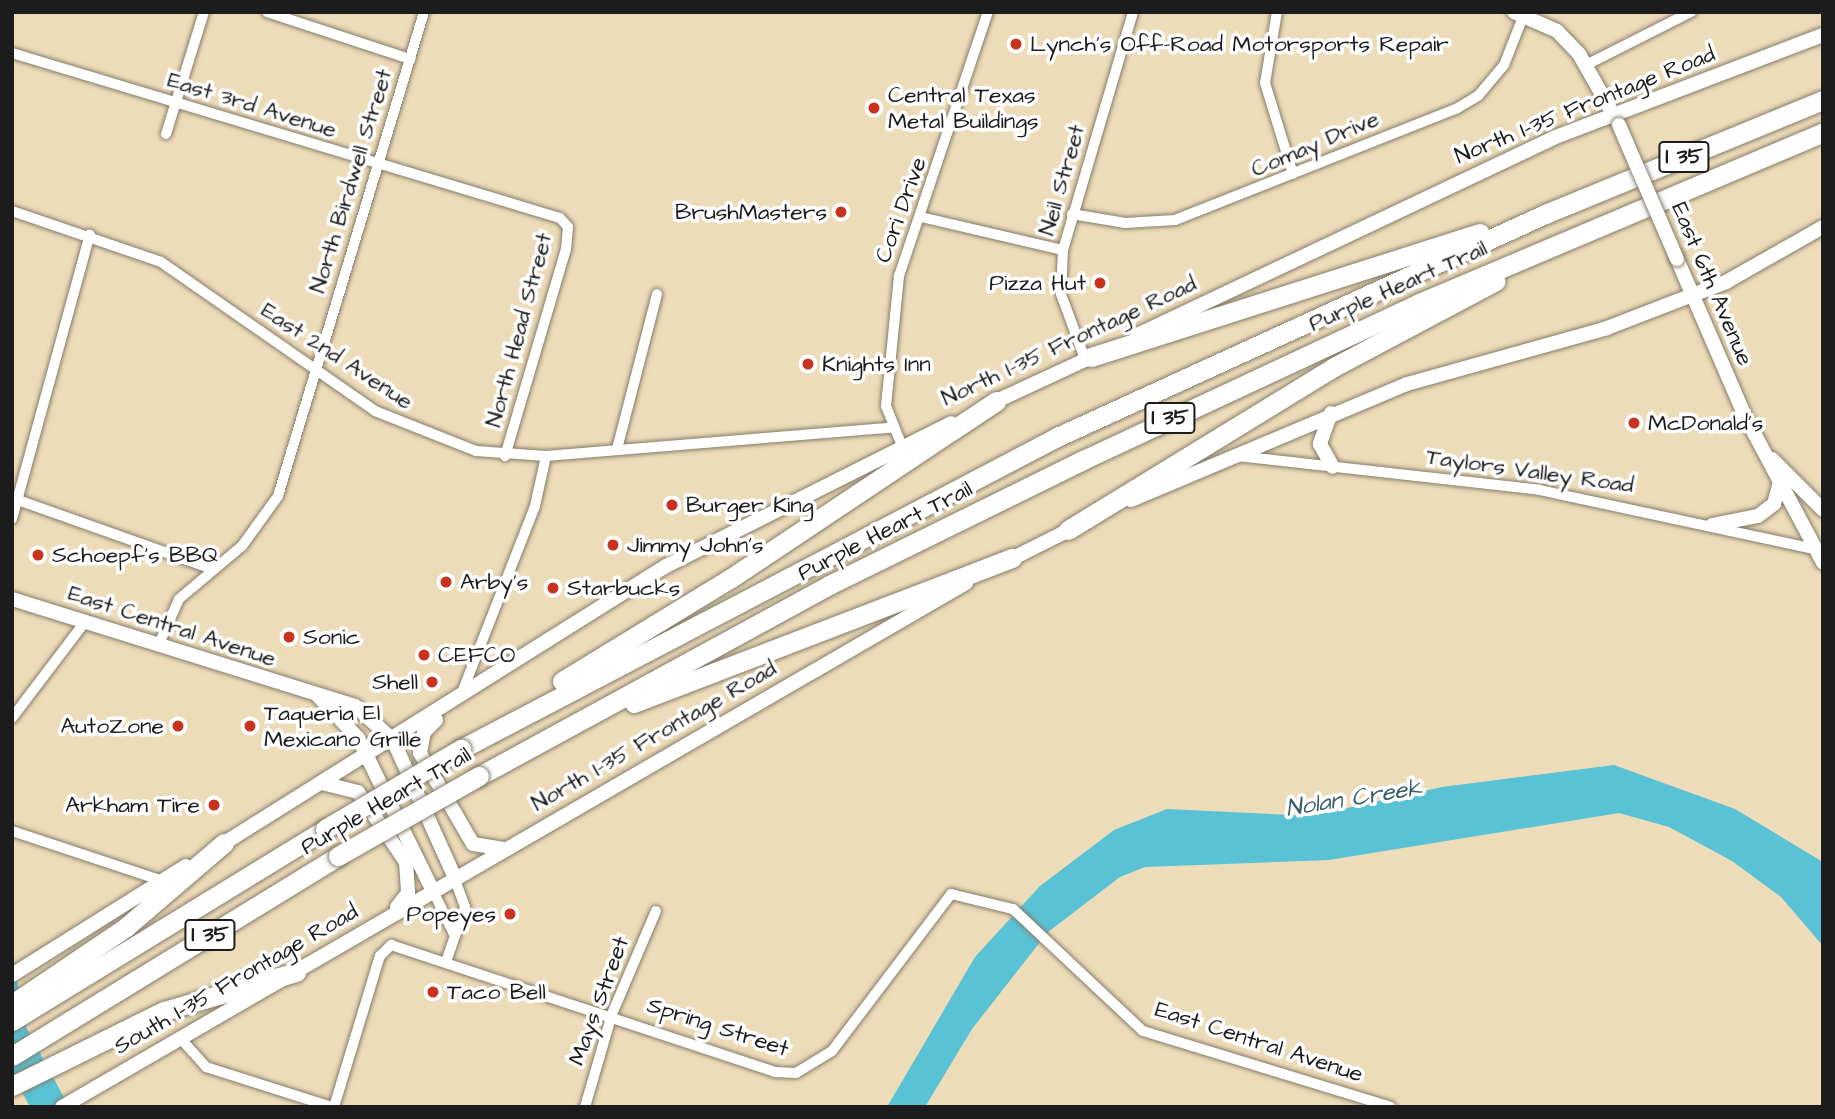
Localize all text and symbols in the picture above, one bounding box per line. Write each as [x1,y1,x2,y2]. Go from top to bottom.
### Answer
place label: Lynch's Off-Road Motorsports Repair [1030,30,1449,58]
marker: Lynch's Off-Road Motorsports Repair [1008,36,1024,52]
street label: North I-35 Frontage Road [1451,40,1719,170]
street label: East 3rd Avenue [164,66,340,144]
street label: North Birdwell Street [304,66,398,296]
place label: Central Texas Metal Buildings [888,81,1039,135]
marker: Central Texas Metal Buildings [866,100,882,116]
street label: Comay Drive [1247,105,1383,183]
street label: Neil Street [1033,121,1091,239]
road number: I 35 [1658,140,1710,174]
street label: Cori Drive [869,154,933,266]
place label: BrushMasters [675,198,827,226]
street label: East 6th Avenue [1665,198,1759,370]
marker: BrushMasters [833,204,849,220]
street label: North Head Street [480,230,558,430]
street label: Purple Heart Trail [1305,234,1491,338]
place label: Pizza Hut [989,269,1086,297]
street label: North I-35 Frontage Road [937,270,1201,412]
marker: Pizza Hut [1092,275,1108,291]
street label: East 2nd Avenue [256,297,418,415]
place label: Knights Inn [822,350,931,378]
marker: Knights Inn [800,356,816,372]
road number: I 35 [1144,400,1196,436]
place label: McDonald's [1648,409,1763,437]
marker: McDonald's [1626,415,1642,431]
street label: Taylors Valley Road [1425,443,1635,499]
street label: Purple Heart Trail [793,475,977,587]
place label: Burger King [686,491,814,519]
marker: Burger King [664,497,680,513]
place label: Jimmy John's [627,531,764,559]
marker: Jimmy John's [605,537,621,553]
place label: Schoepf's BBQ [52,541,218,569]
marker: Schoepf's BBQ [30,547,46,563]
place label: Arby's [460,568,528,596]
marker: Arby's [438,574,454,590]
place label: Starbucks [567,574,680,602]
street label: East Central Avenue [65,579,279,673]
marker: Starbucks [545,580,561,596]
place label: Sonic [303,623,360,651]
marker: Sonic [281,629,297,645]
place label: CEFCO [438,641,516,669]
marker: CEFCO [416,647,432,663]
street label: North I-35 Frontage Road [527,655,781,817]
place label: Shell [372,668,418,696]
marker: Shell [424,674,440,690]
place label: Taqueria El Mexicano Grille [264,699,421,753]
place label: AutoZone [60,712,164,740]
marker: AutoZone [170,718,186,734]
marker: Taqueria El Mexicano Grille [242,718,258,734]
street label: Purple Heart Trail [296,741,476,861]
water label: Nolan Creek [1284,774,1424,824]
place label: Arkham Tire [65,791,200,819]
marker: Arkham Tire [206,797,222,813]
street label: South I-35 Frontage Road [109,898,363,1060]
place label: Popeyes [407,900,496,928]
marker: Popeyes [502,906,518,922]
road number: I 35 [184,918,236,953]
street label: Mays Street [563,933,635,1069]
place label: Taco Bell [447,978,546,1006]
marker: Taco Bell [425,984,441,1000]
street label: Spring Street [644,991,792,1063]
street label: East Central Avenue [1152,995,1366,1089]

